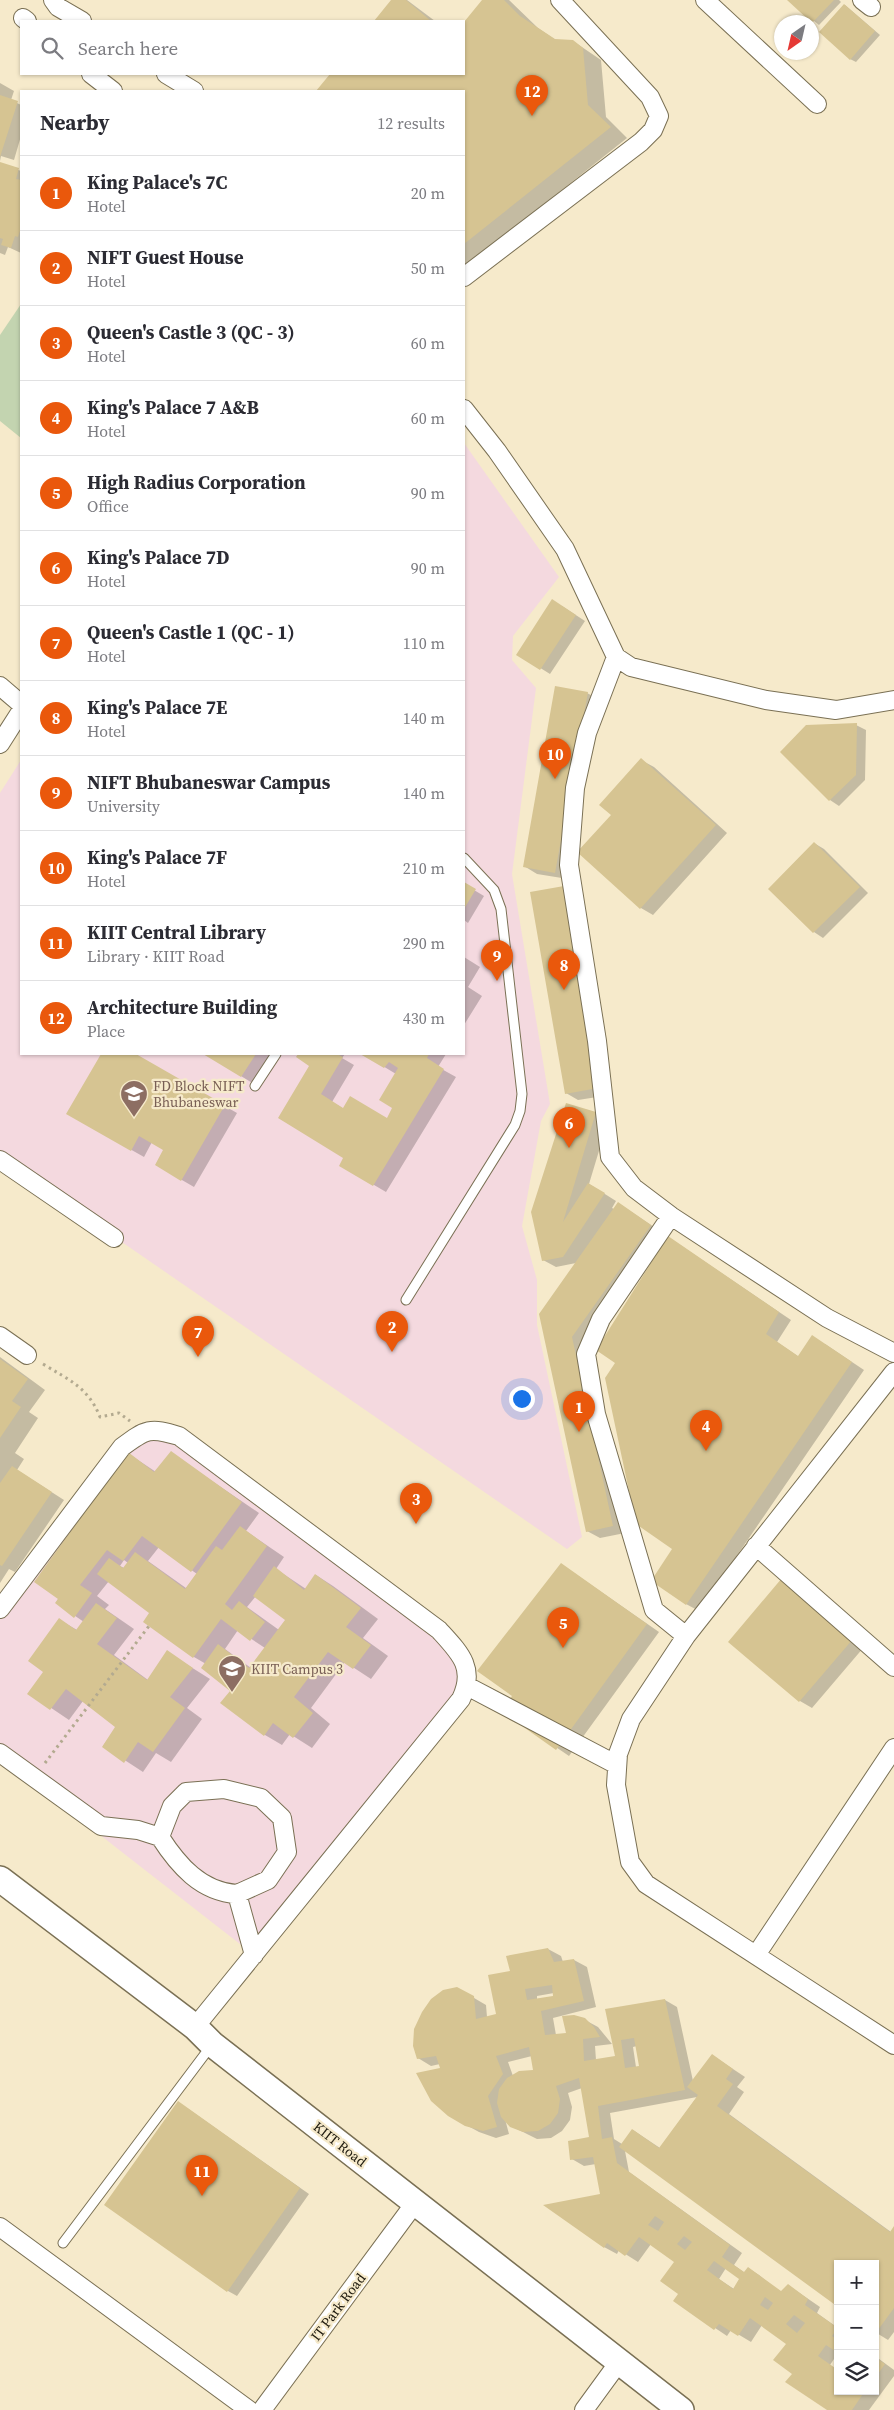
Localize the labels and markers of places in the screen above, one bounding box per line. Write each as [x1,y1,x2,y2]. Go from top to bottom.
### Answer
pin: 12 [516,75,548,116]
pin: 10 [539,738,571,779]
pin: 9 [481,940,513,981]
pin: 8 [548,949,580,990]
place label: FD Block NIFT Bhubaneswar [153,1076,245,1112]
school or university icon: FD Block NIFT Bhubaneswar [119,1079,149,1118]
pin: 6 [553,1107,585,1148]
pin: 2 [376,1311,408,1352]
pin: 7 [182,1316,214,1357]
pin: 1 [563,1391,595,1432]
pin: 4 [690,1410,722,1451]
pin: 3 [400,1483,432,1524]
pin: 5 [547,1607,579,1648]
school or university icon: KIIT Campus 3 [217,1654,247,1693]
place label: KIIT Campus 3 [251,1659,343,1679]
pin: 11 [186,2155,218,2196]

